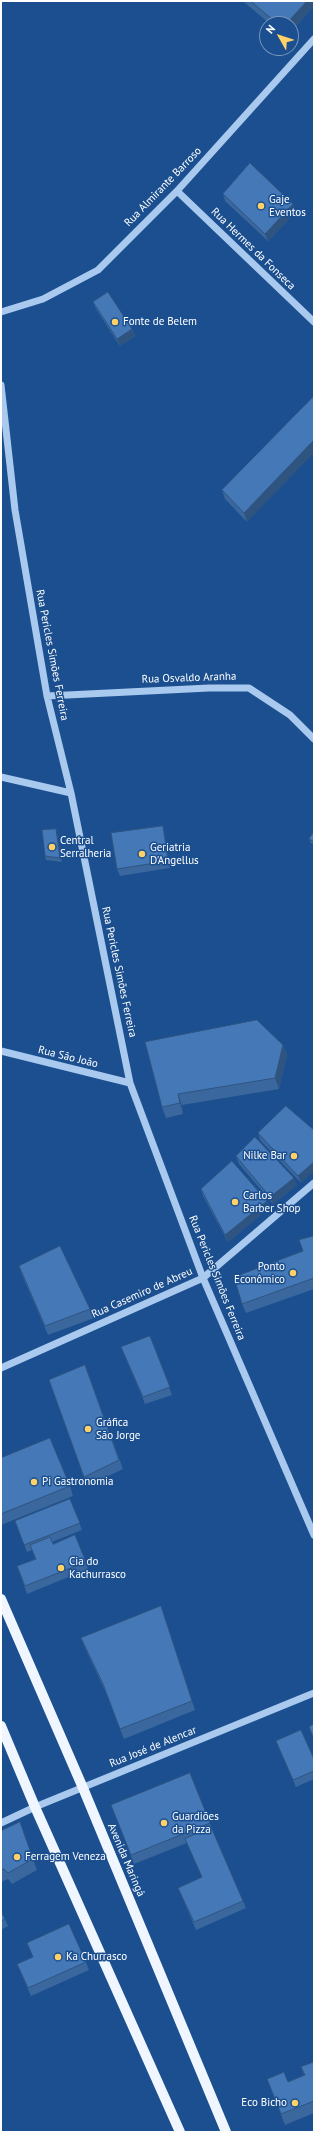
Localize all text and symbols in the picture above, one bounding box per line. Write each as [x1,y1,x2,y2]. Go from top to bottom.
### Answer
north arrow [259,16,299,56]
text: N [263,22,278,36]
street label: Rua Almirante Barroso [122,145,204,229]
place label: Gaje Eventos [269,193,306,219]
marker: Gaje Eventos [256,201,266,211]
street label: Rua Hermes da Fonseca [208,205,298,293]
place label: Fonte de Belem [123,315,197,329]
marker: Fonte de Belem [110,317,120,327]
street label: Rua Pericles Simões Ferreira [33,588,71,722]
street label: Rua Osvaldo Aranha [141,670,237,686]
place label: Central Serralheria [60,834,111,860]
place label: Geriatria D'Angellus [150,841,199,867]
marker: Central Serralheria [47,842,57,852]
marker: Geriatria D'Angellus [137,849,147,859]
street label: Rua Pericles Simões Ferreira [99,905,139,1039]
street label: Rua São João [37,1043,99,1071]
place label: Nilke Bar [243,1149,286,1163]
marker: Nilke Bar [289,1151,299,1161]
place label: Carlos Barber Shop [243,1189,301,1215]
marker: Carlos Barber Shop [230,1197,240,1207]
street label: Rua Pericles Simões Ferreira [186,1214,248,1342]
place label: Ponto Econômico [234,1260,285,1286]
street label: Rua Casemiro de Abreu [90,1265,194,1321]
marker: Ponto Econômico [288,1268,298,1278]
place label: Gráfica São Jorge [96,1416,140,1442]
marker: Gráfica São Jorge [83,1424,93,1434]
place label: Pi Gastronomia [42,1475,113,1489]
marker: Pi Gastronomia [29,1477,39,1487]
place label: Cia do Kachurrasco [69,1555,126,1581]
marker: Cia do Kachurrasco [56,1563,66,1573]
street label: Rua José de Alencar [107,1723,199,1771]
place label: Guardiões da Pizza [172,1810,219,1836]
marker: Guardiões da Pizza [159,1818,169,1828]
street label: Avenida Maringá [105,1821,147,1899]
place label: Ferragem Veneza [25,1850,106,1864]
marker: Ferragem Veneza [12,1852,22,1862]
place label: Ka Churrasco [66,1950,127,1964]
marker: Ka Churrasco [53,1952,63,1962]
place label: Eco Bicho [241,2096,287,2110]
marker: Eco Bicho [290,2098,300,2108]

